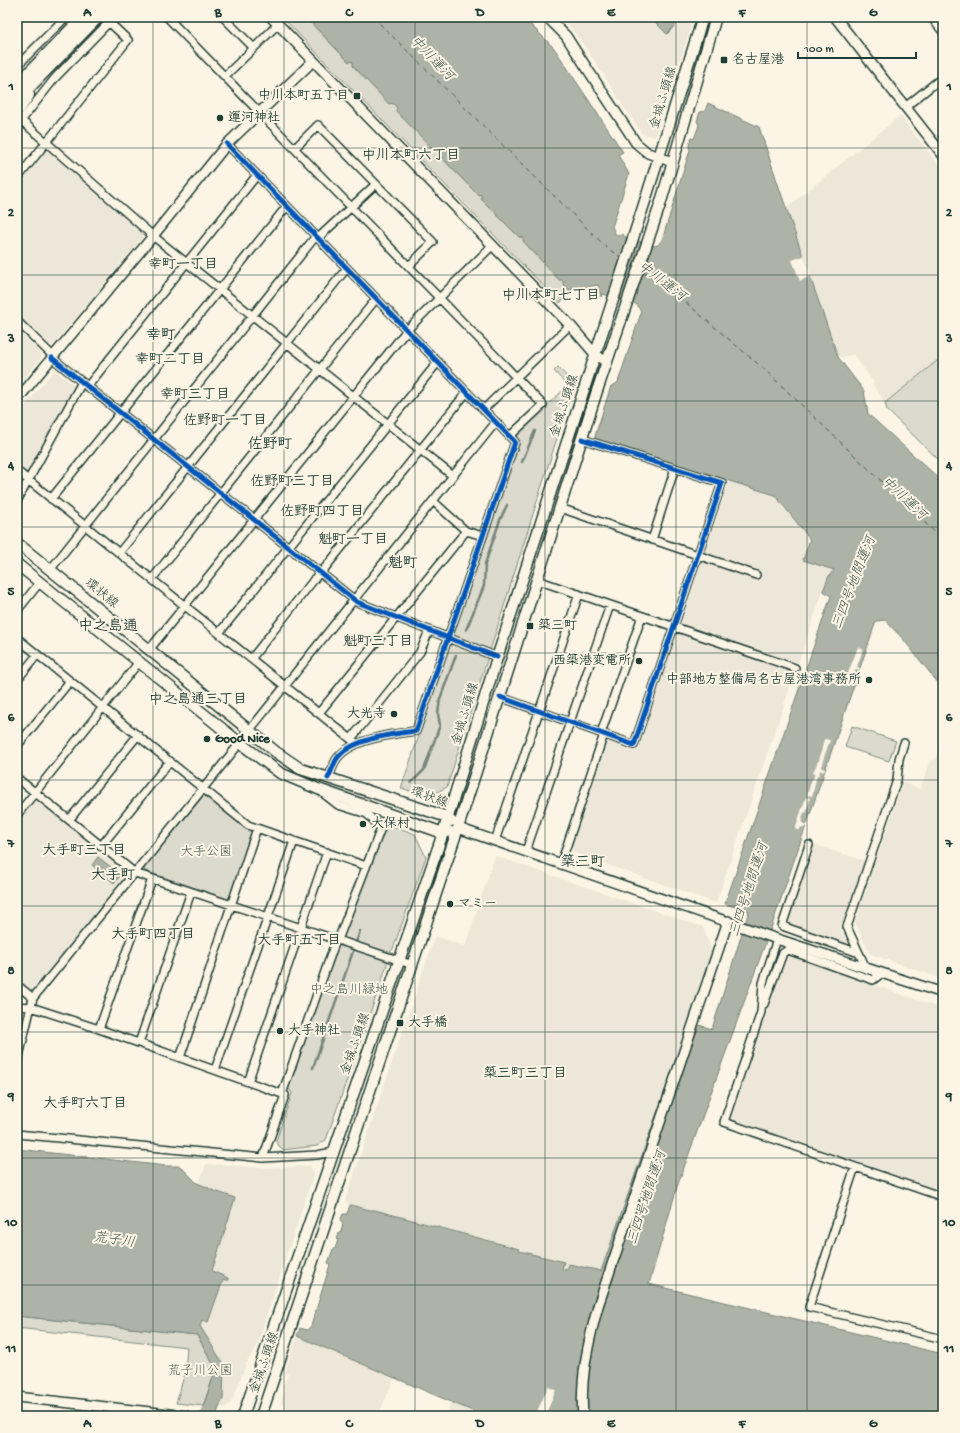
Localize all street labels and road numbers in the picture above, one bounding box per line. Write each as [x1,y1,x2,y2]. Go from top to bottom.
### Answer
street label: 金城ふ頭線 [647,64,681,131]
street label: 金城ふ頭線 [548,372,582,439]
street label: 環状線 [81,575,122,613]
street label: 金城ふ頭線 [449,680,483,747]
street label: 環状線 [408,783,451,812]
street label: 金城ふ頭線 [338,1010,374,1077]
street label: 金城ふ頭線 [247,1329,283,1396]

